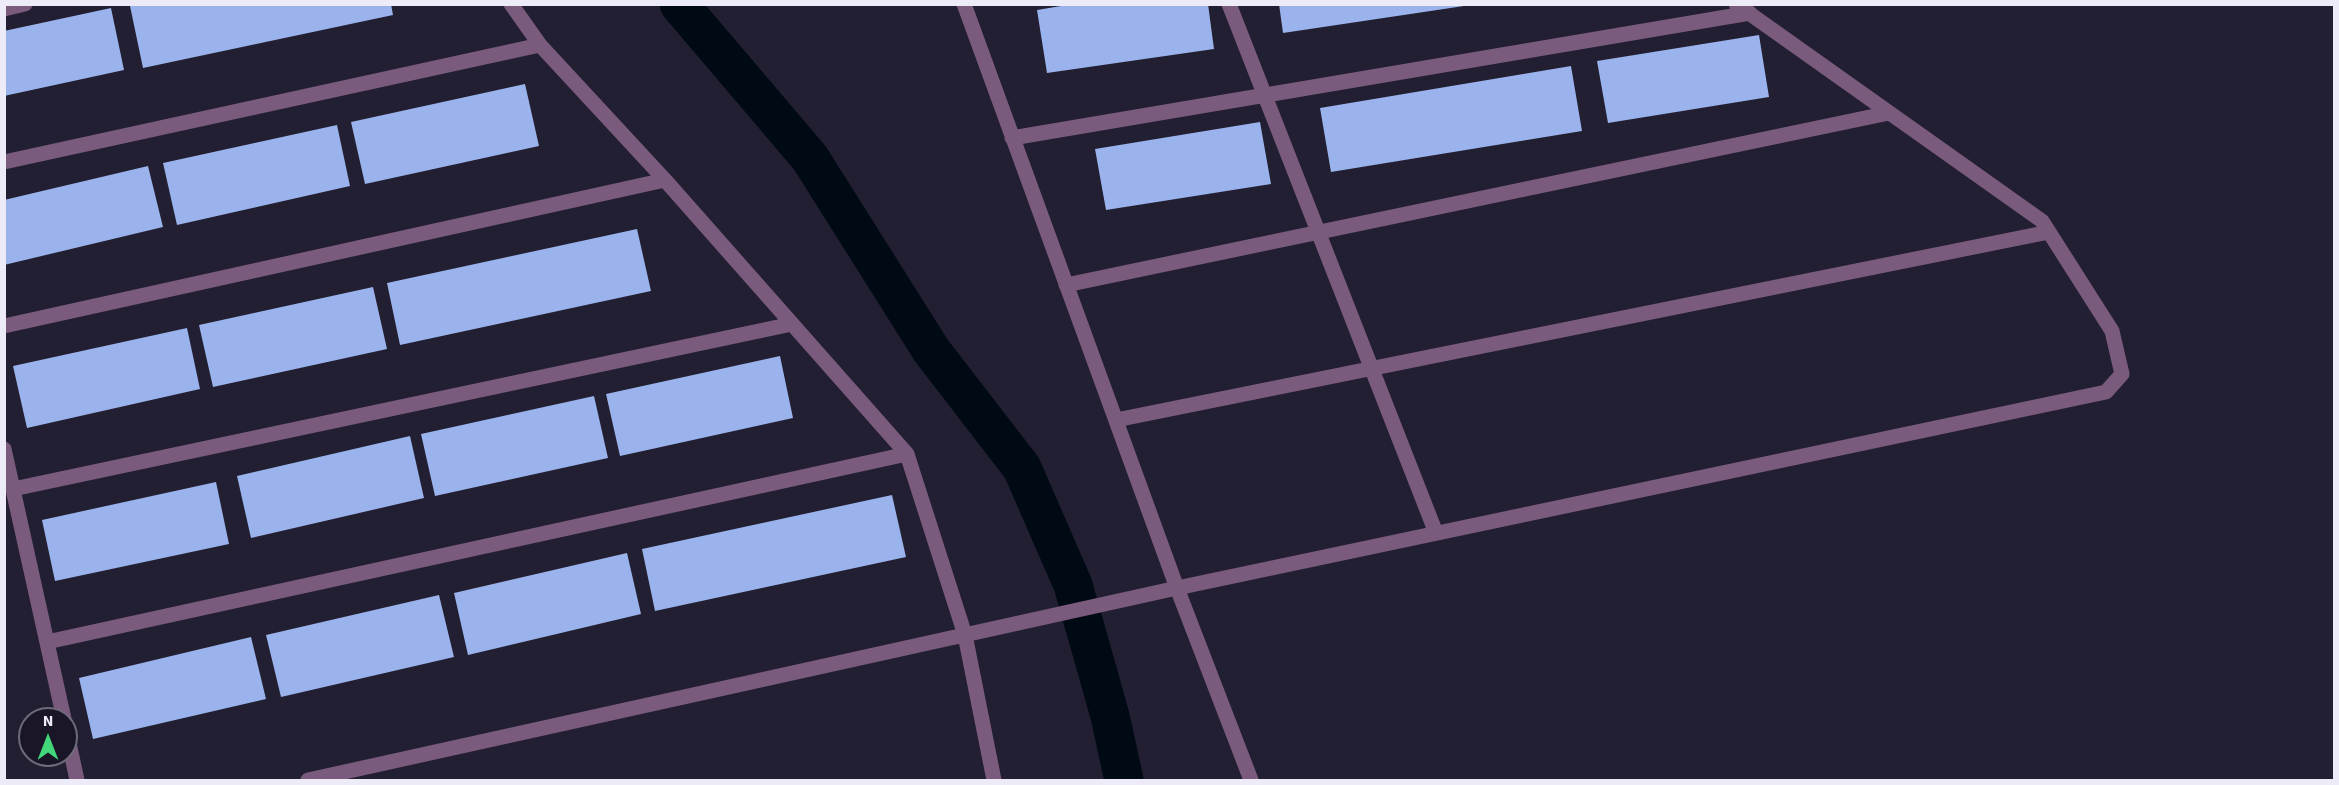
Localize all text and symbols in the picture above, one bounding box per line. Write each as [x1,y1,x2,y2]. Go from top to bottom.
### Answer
north arrow [18,707,78,767]
text: N [43,710,53,732]

